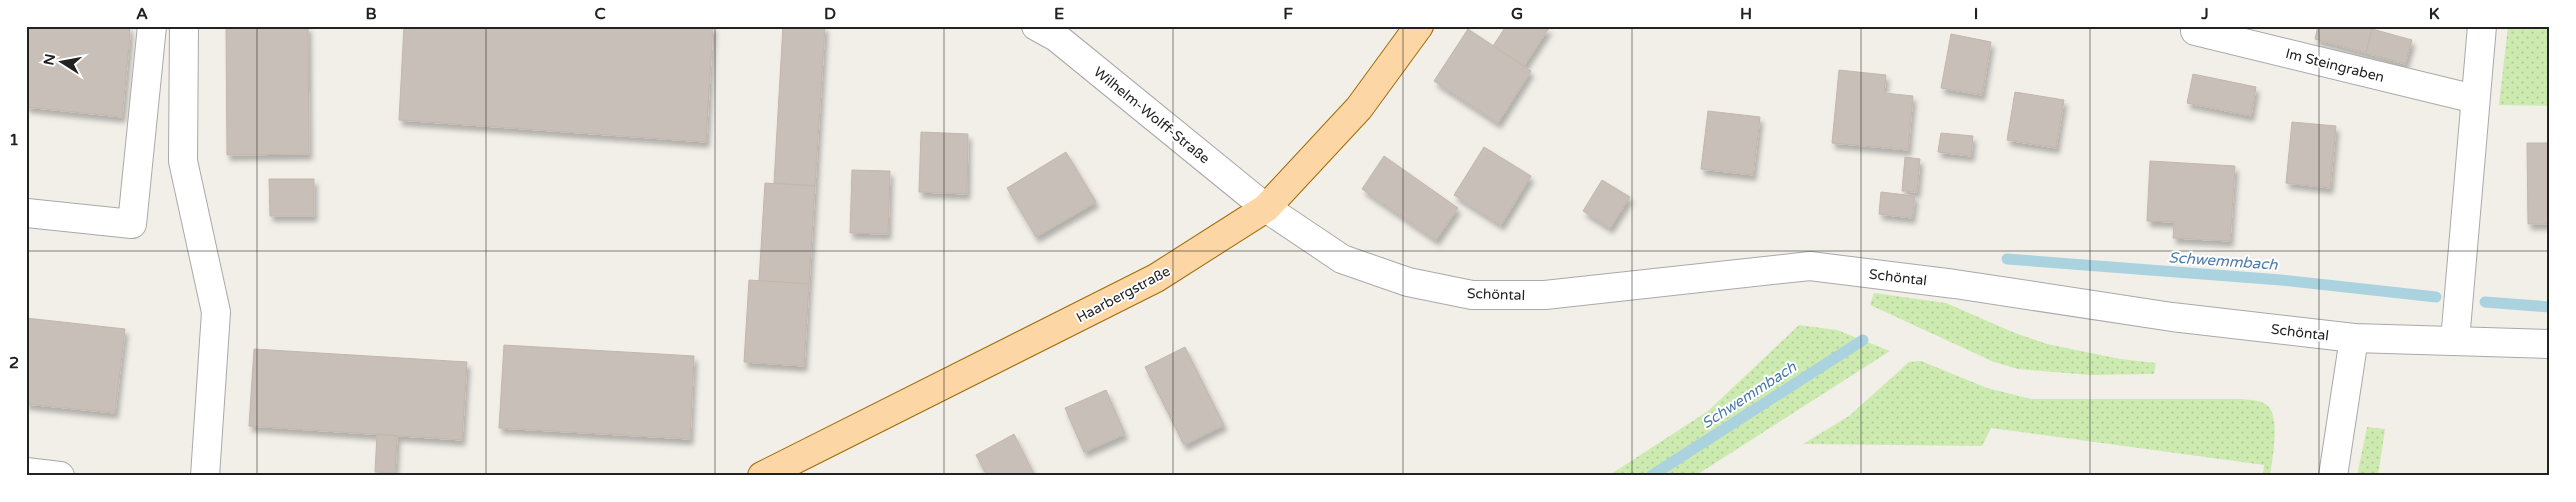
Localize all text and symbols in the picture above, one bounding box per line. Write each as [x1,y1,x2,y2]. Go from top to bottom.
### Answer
text: A [136,4,148,24]
text: B [365,4,377,24]
text: C [594,4,606,24]
text: D [824,4,836,24]
text: E [1054,4,1064,24]
text: F [1283,4,1293,24]
text: G [1511,4,1523,24]
text: H [1740,4,1752,24]
text: I [1974,4,1978,24]
text: J [2200,4,2209,24]
text: K [2429,4,2440,24]
north arrow [38,38,88,88]
street label: Im Steingraben [2284,45,2386,86]
text: N [40,52,59,67]
street label: Wilhelm-Wolff-Straße [1090,63,1213,167]
text: 1 [9,130,19,150]
water label: Schwemmbach [2168,248,2279,274]
street label: Haarbergstraße [1073,262,1173,326]
street label: Schöntal [1868,266,1928,289]
street label: Schöntal [1467,285,1525,304]
street label: Schöntal [2270,321,2330,344]
text: 2 [9,353,19,373]
water label: Schwemmbach [1698,357,1800,432]

